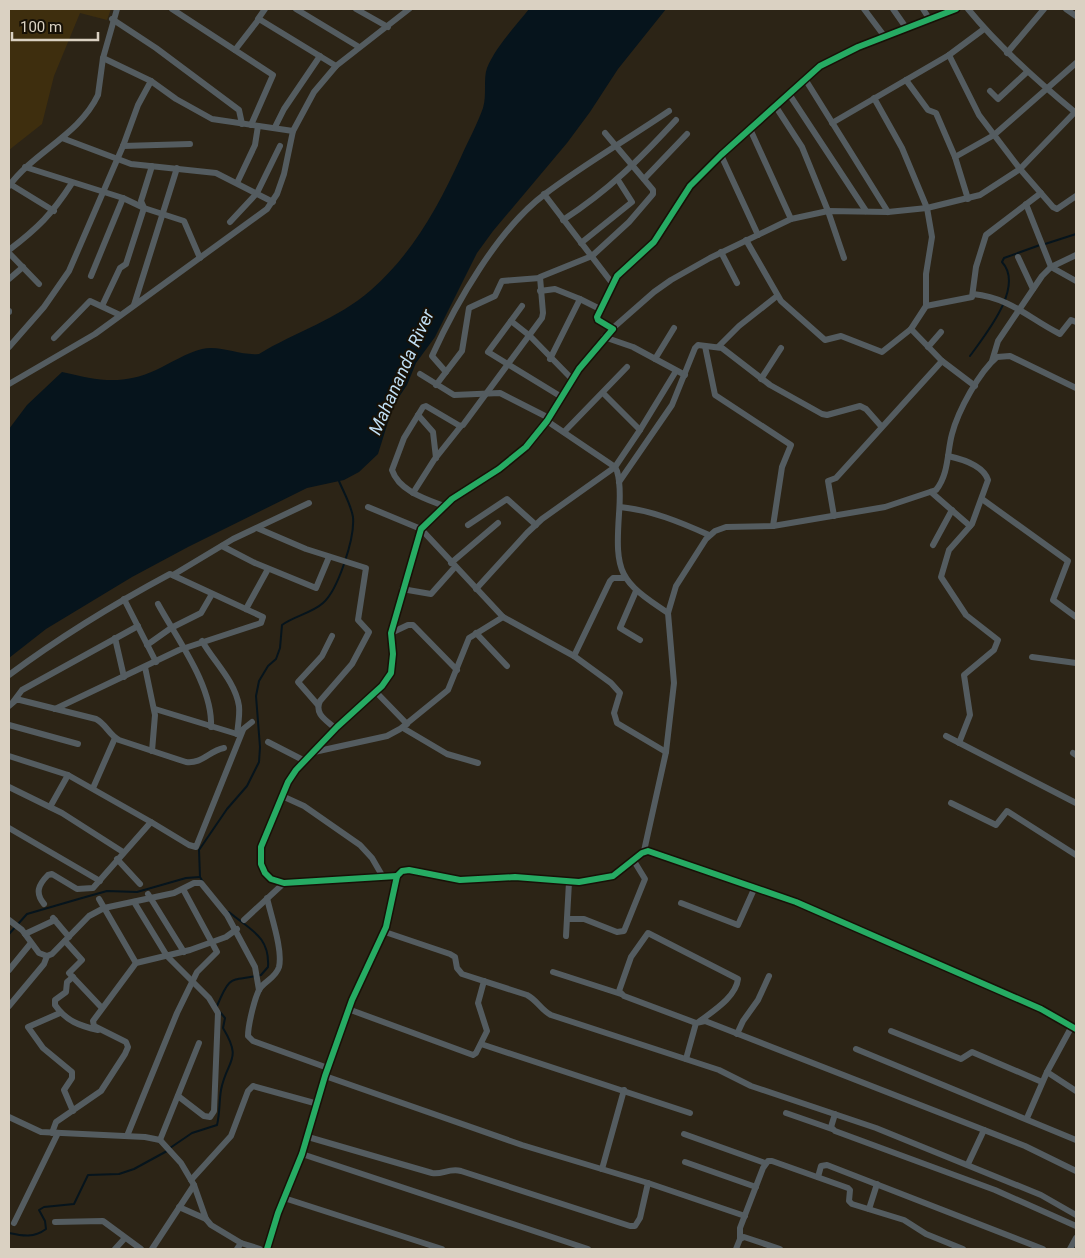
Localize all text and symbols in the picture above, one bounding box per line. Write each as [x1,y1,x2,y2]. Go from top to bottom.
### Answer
scale bar [12,10,99,42]
text: 100 m [20,18,62,36]
water label: Mahananda River [364,305,438,438]

